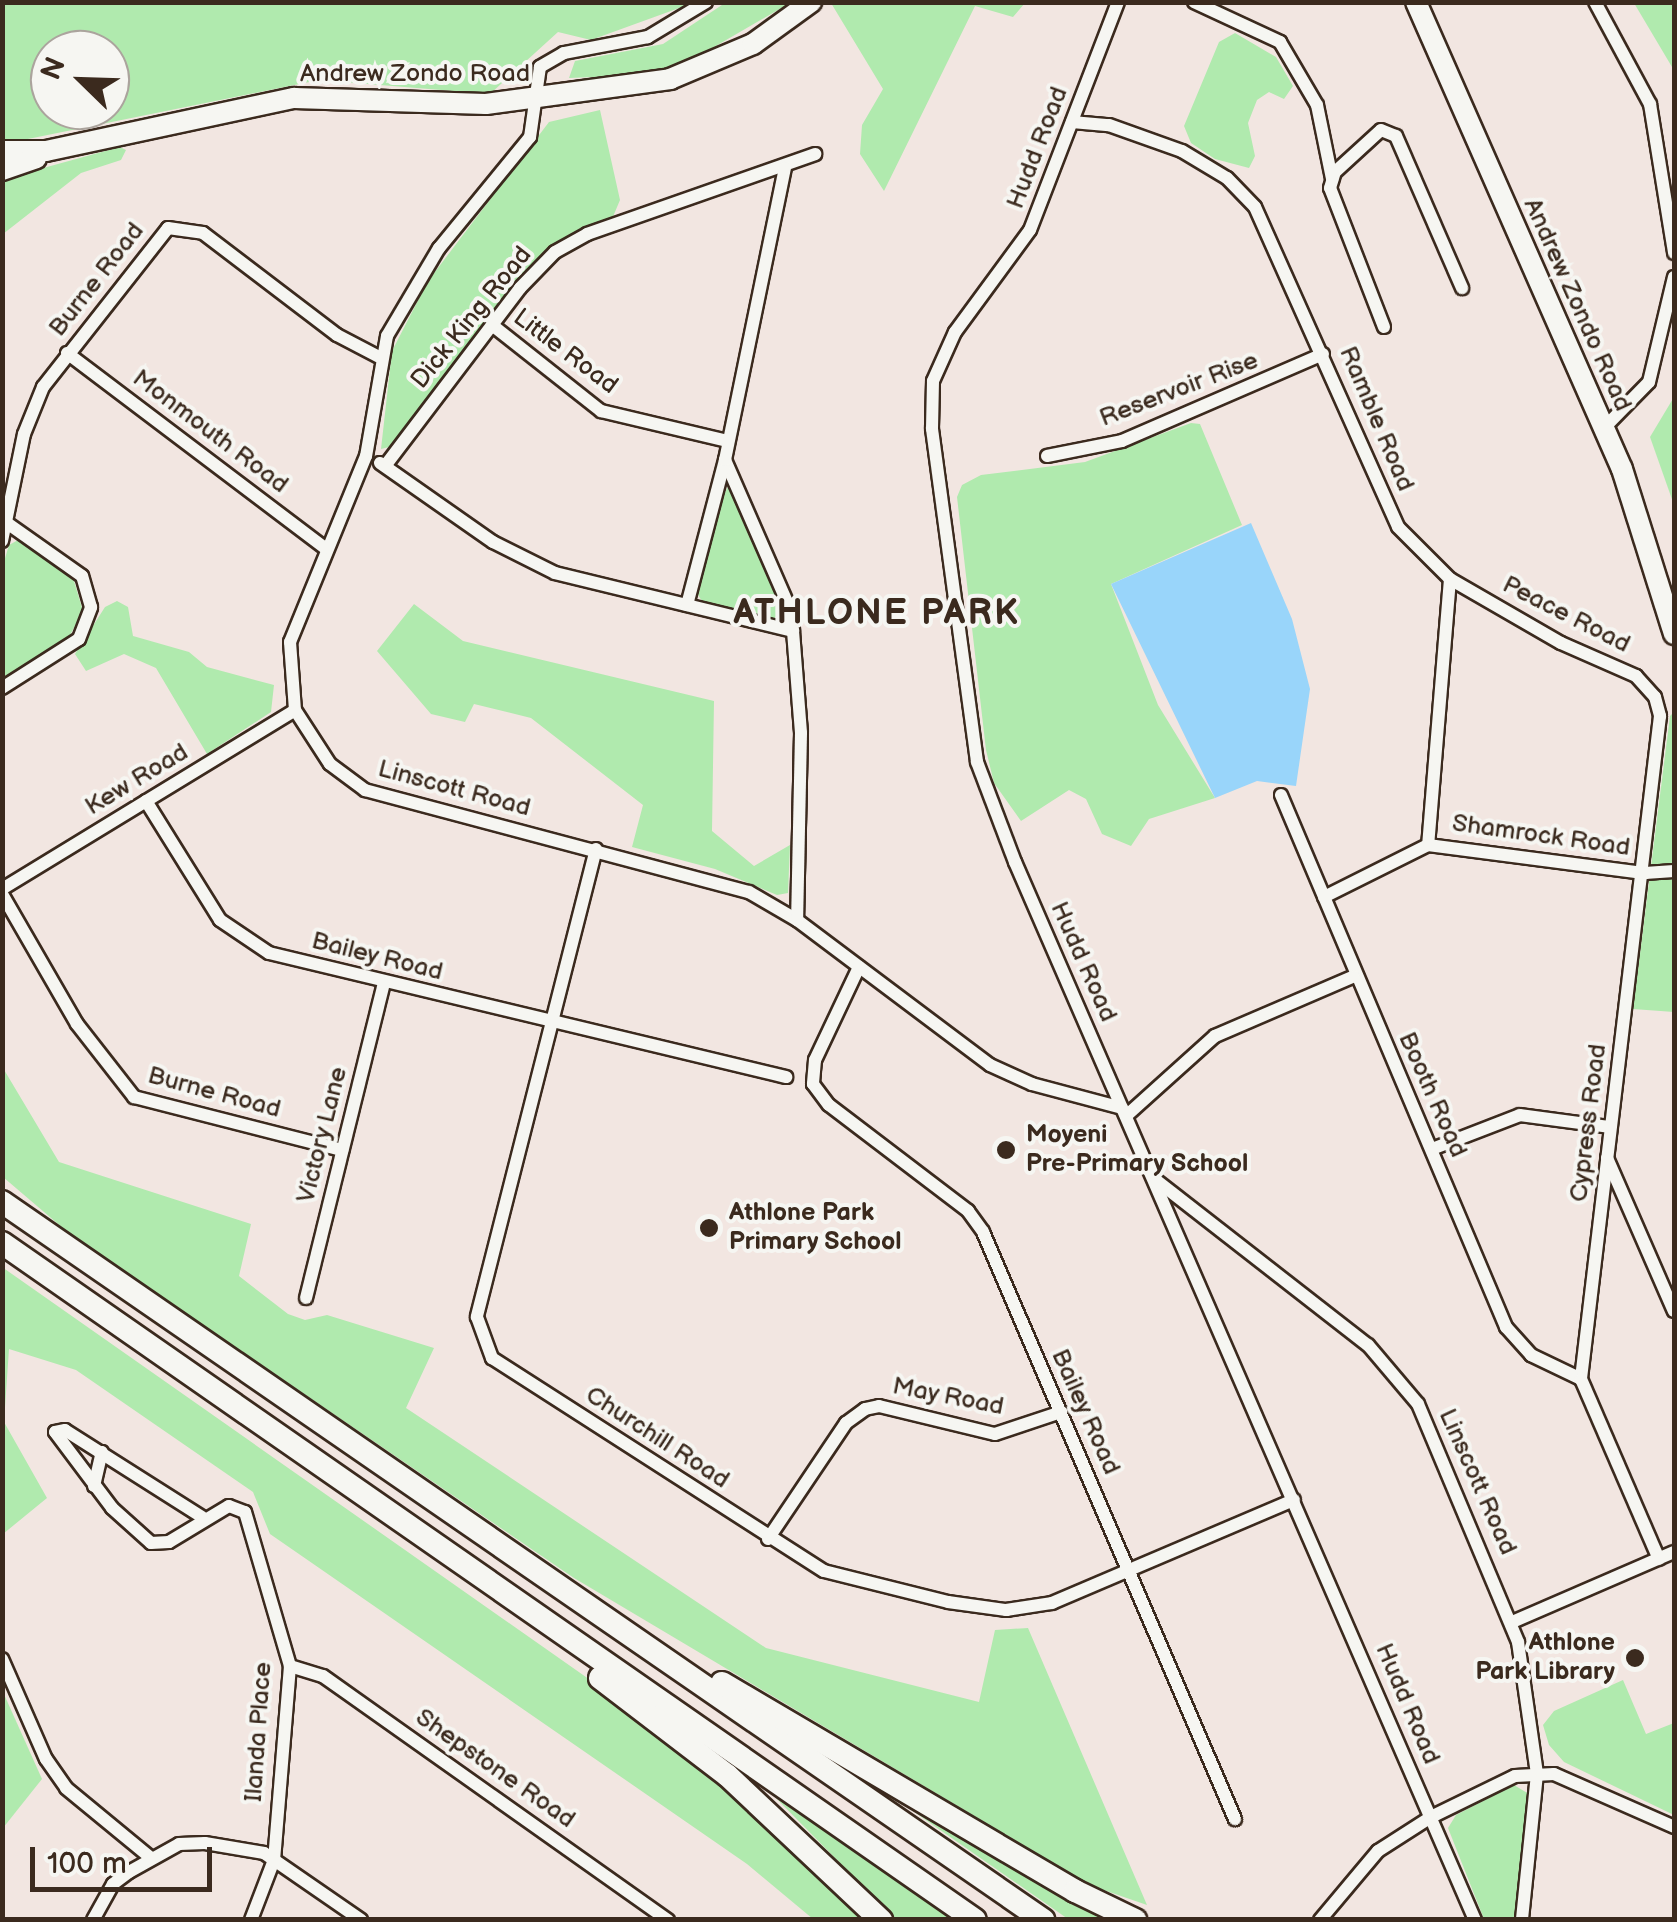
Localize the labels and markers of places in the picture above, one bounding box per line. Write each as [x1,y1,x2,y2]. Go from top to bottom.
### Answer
place label: Moyeni Pre-Primary School [1026,1121,1249,1180]
marker: Moyeni Pre-Primary School [995,1139,1017,1161]
place label: Athlone Park Primary School [729,1199,902,1258]
marker: Athlone Park Primary School [698,1217,720,1239]
place label: Athlone Park Library [1475,1629,1615,1688]
marker: Athlone Park Library [1624,1647,1646,1669]

